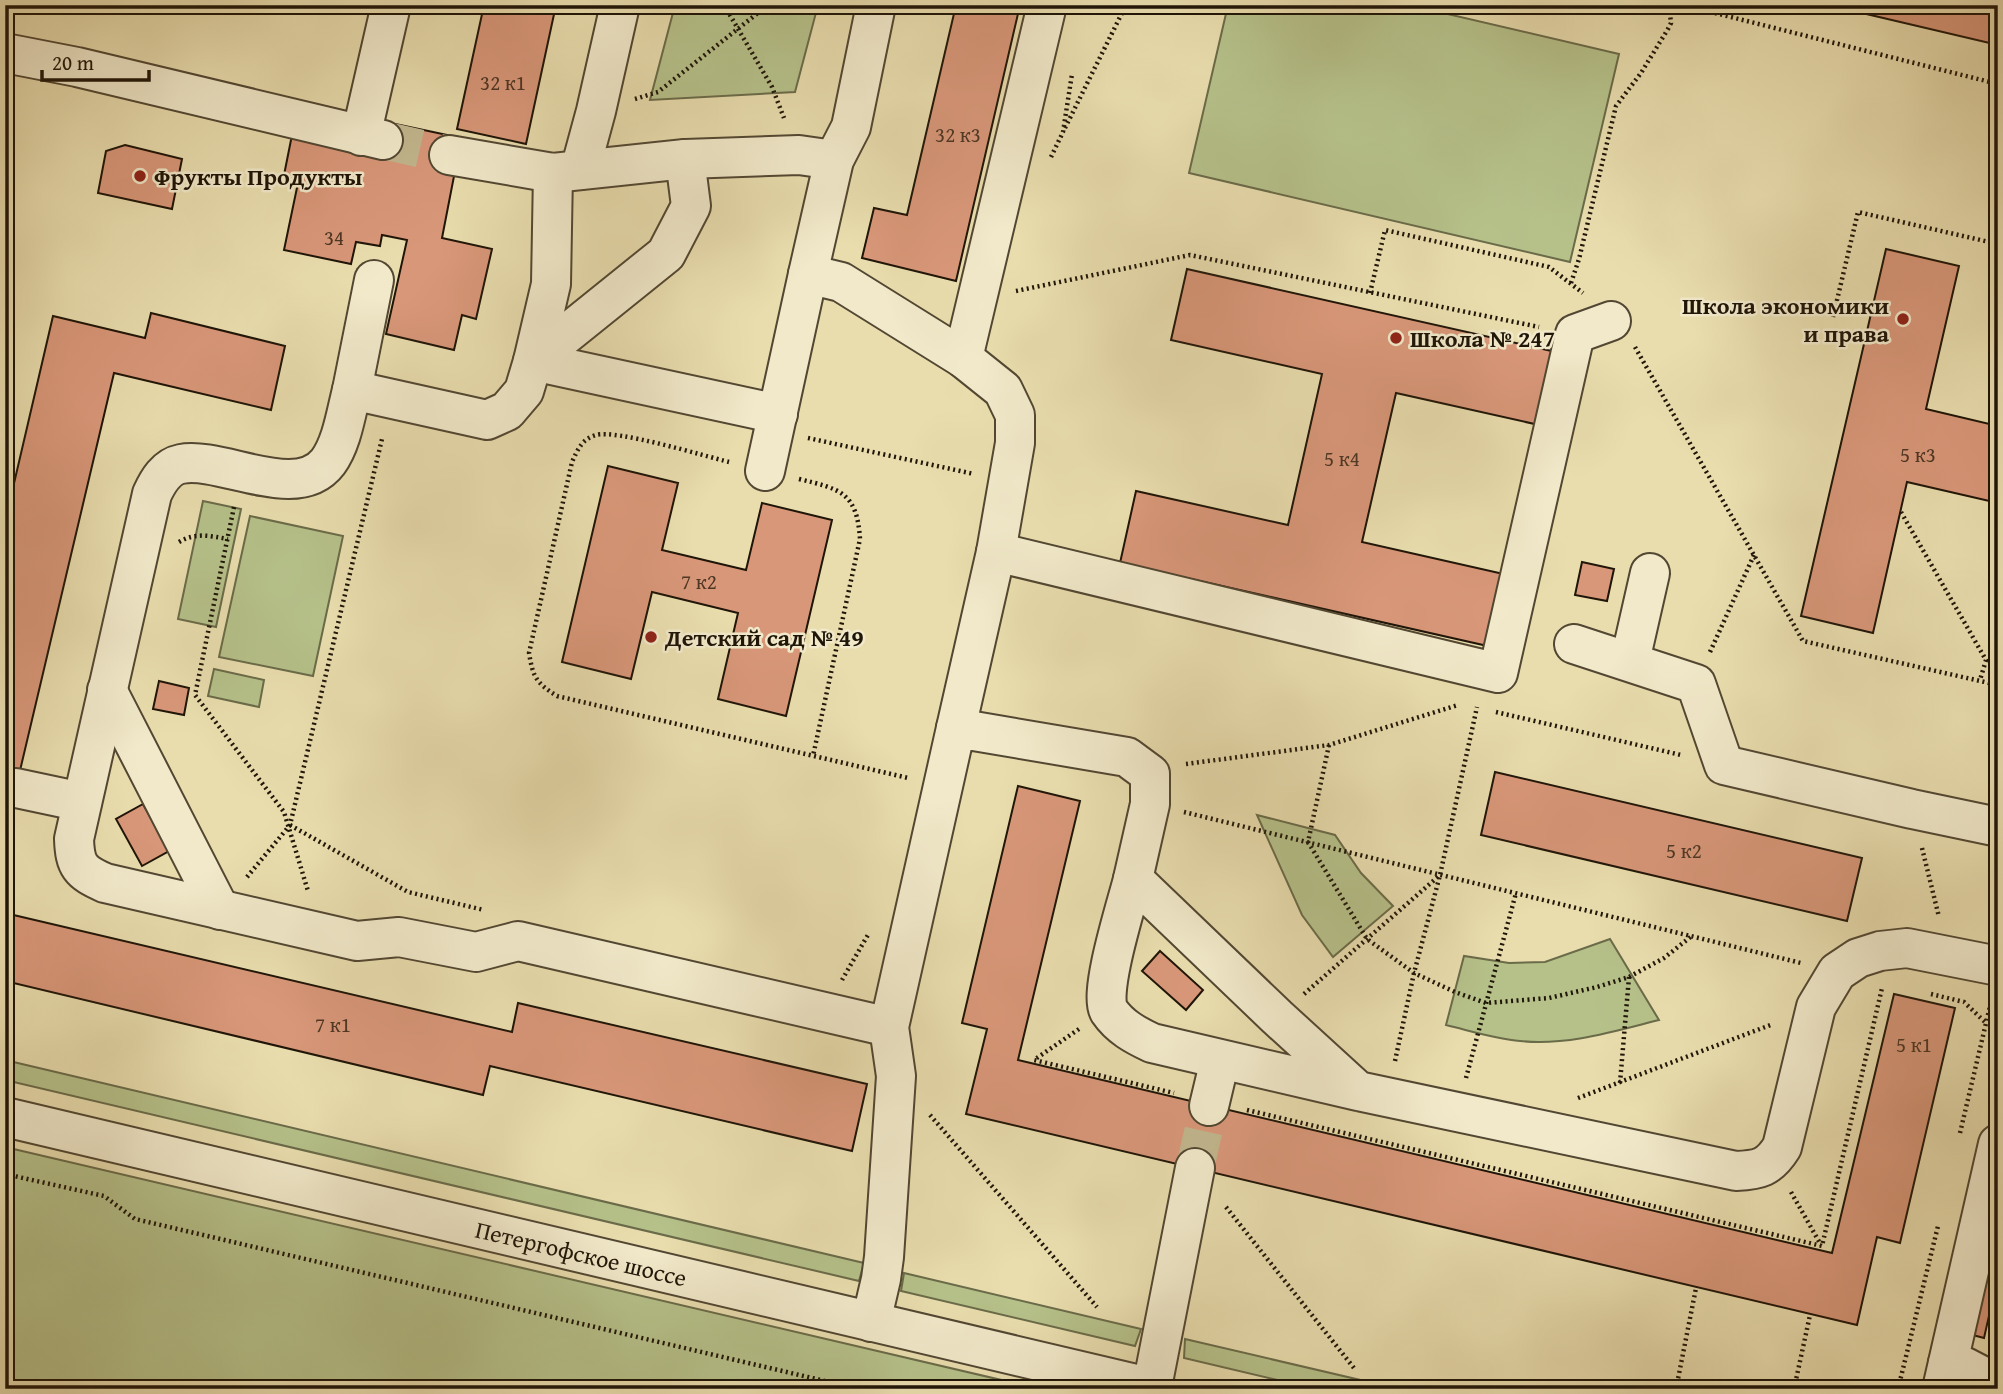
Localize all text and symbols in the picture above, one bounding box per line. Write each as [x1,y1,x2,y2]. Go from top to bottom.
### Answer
scale bar [42,38,149,82]
text: 20 m [52,47,94,78]
house number: 32 к1 [480,67,526,98]
house number: 32 к3 [935,119,981,150]
place label: Фрукты Продукты [154,159,363,194]
marker: Фрукты Продукты [132,168,148,184]
house number: 34 [324,222,344,253]
place label: Школа экономики и права [1682,288,1890,351]
marker: Школа экономики и права [1895,311,1911,327]
place label: Школа № 247 [1410,321,1555,356]
marker: Школа № 247 [1388,330,1404,346]
house number: 5 к3 [1900,439,1936,470]
house number: 5 к4 [1324,443,1360,474]
house number: 7 к2 [681,566,717,597]
place label: Детский сад № 49 [664,620,864,655]
marker: Детский сад № 49 [643,629,659,645]
house number: 5 к2 [1666,835,1702,866]
house number: 7 к1 [315,1009,351,1040]
house number: 5 к1 [1896,1029,1932,1060]
street label: Петергофское шоссе [472,1211,690,1295]

